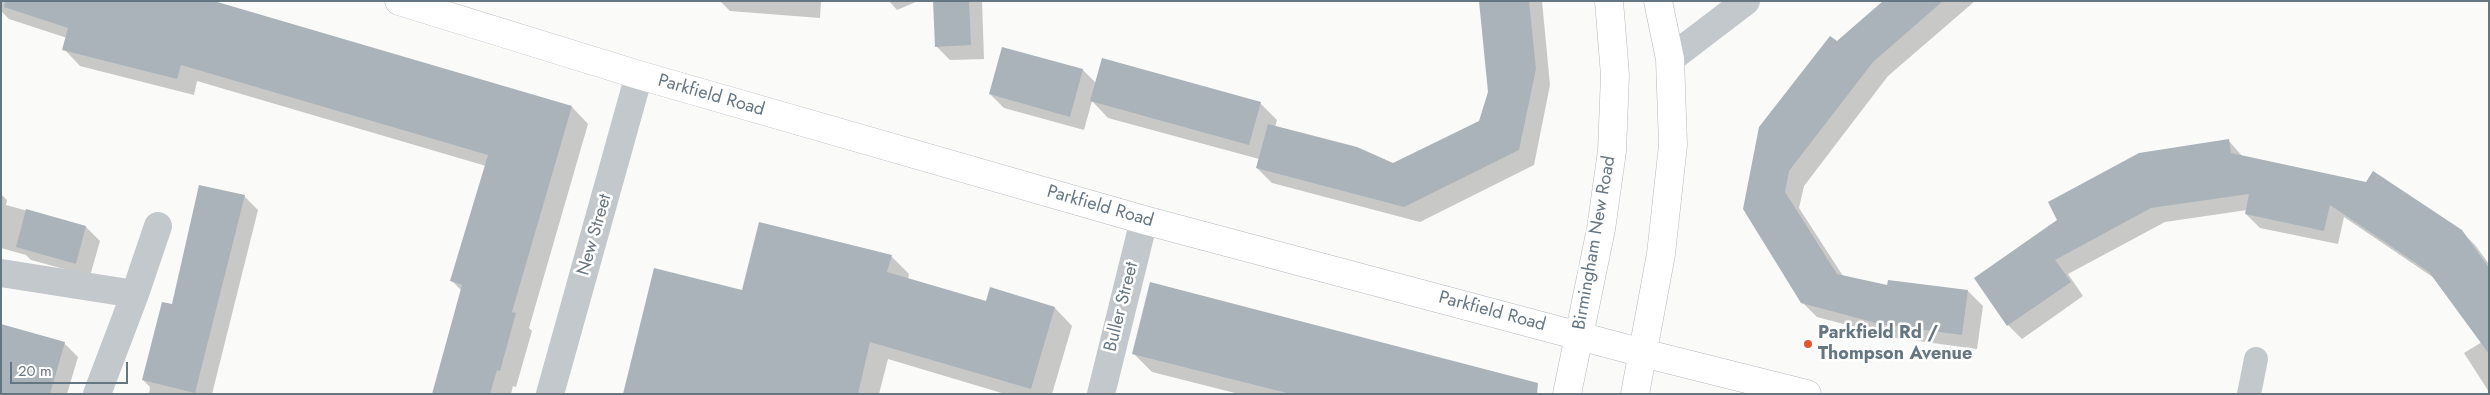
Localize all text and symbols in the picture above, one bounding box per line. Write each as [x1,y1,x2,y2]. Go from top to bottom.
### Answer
street label: Parkfield Road [655,70,767,122]
street label: Birmingham New Road [1569,154,1621,332]
street label: Parkfield Road [1044,181,1156,233]
street label: New Street [573,192,617,278]
street label: Buller Street [1100,260,1144,354]
street label: Parkfield Road [1436,287,1548,337]
place label: Parkfield Rd / Thompson Avenue [1818,323,1972,366]
marker: Parkfield Rd / Thompson Avenue [1802,338,1814,350]
scale bar [12,352,130,384]
text: 20 m [18,360,52,382]

